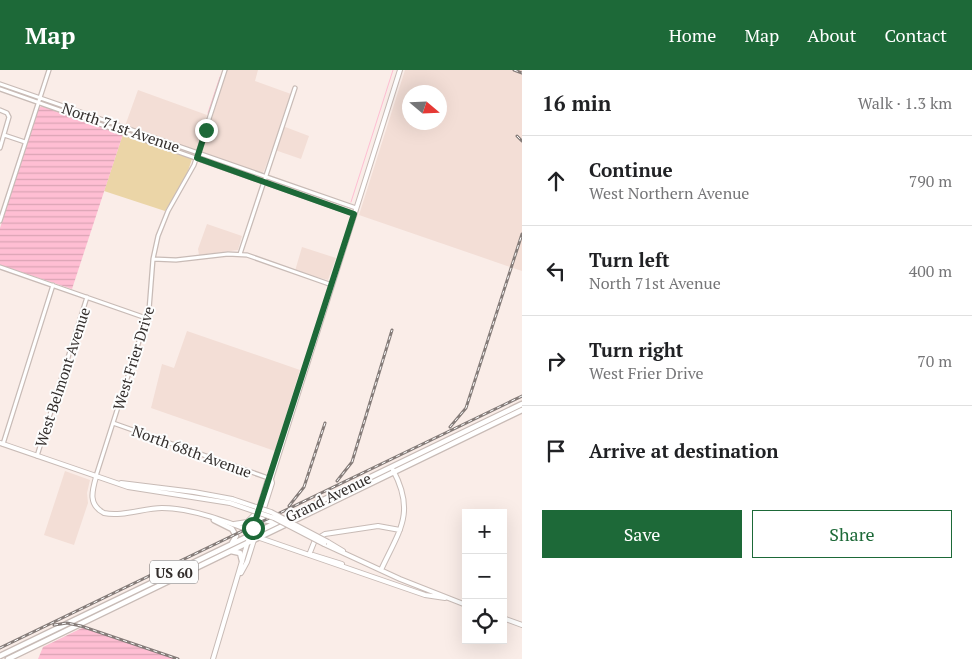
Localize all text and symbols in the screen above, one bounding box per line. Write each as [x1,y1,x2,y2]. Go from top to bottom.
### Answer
text: Map [25,19,75,51]
text: Home [669,23,716,47]
text: Map [744,23,779,47]
text: About [807,23,856,47]
text: Contact [884,23,947,47]
north arrow [402,85,447,130]
text: 16 min [542,89,611,117]
text: Walk · 1.3 km [858,92,952,114]
street label: North 71st Avenue [59,97,183,157]
route end [195,119,218,142]
text: Continue [589,157,673,182]
icon: ahead [542,167,570,195]
text: 790 m [909,170,952,192]
text: West Northern Avenue [589,182,749,204]
text: Turn left [589,247,670,272]
icon: left [542,257,570,285]
text: 400 m [909,260,952,282]
text: North 71st Avenue [589,272,721,294]
street label: West Frier Drive [108,304,158,412]
street label: West Belmont Avenue [30,305,94,449]
text: Turn right [589,337,683,362]
icon: right [542,347,570,375]
text: 70 m [917,350,952,372]
text: West Frier Drive [589,362,704,384]
street label: North 68th Avenue [129,420,255,482]
icon: arrive [542,437,570,465]
text: Arrive at destination [589,438,778,463]
street label: Grand Avenue [282,468,374,526]
map controls [462,509,507,644]
button: + [462,509,507,554]
button: Save [542,510,742,558]
button: Share [752,510,952,558]
route start [242,517,265,540]
button: − [462,554,507,599]
road number: US 60 [150,561,198,584]
button: locate [462,599,507,644]

